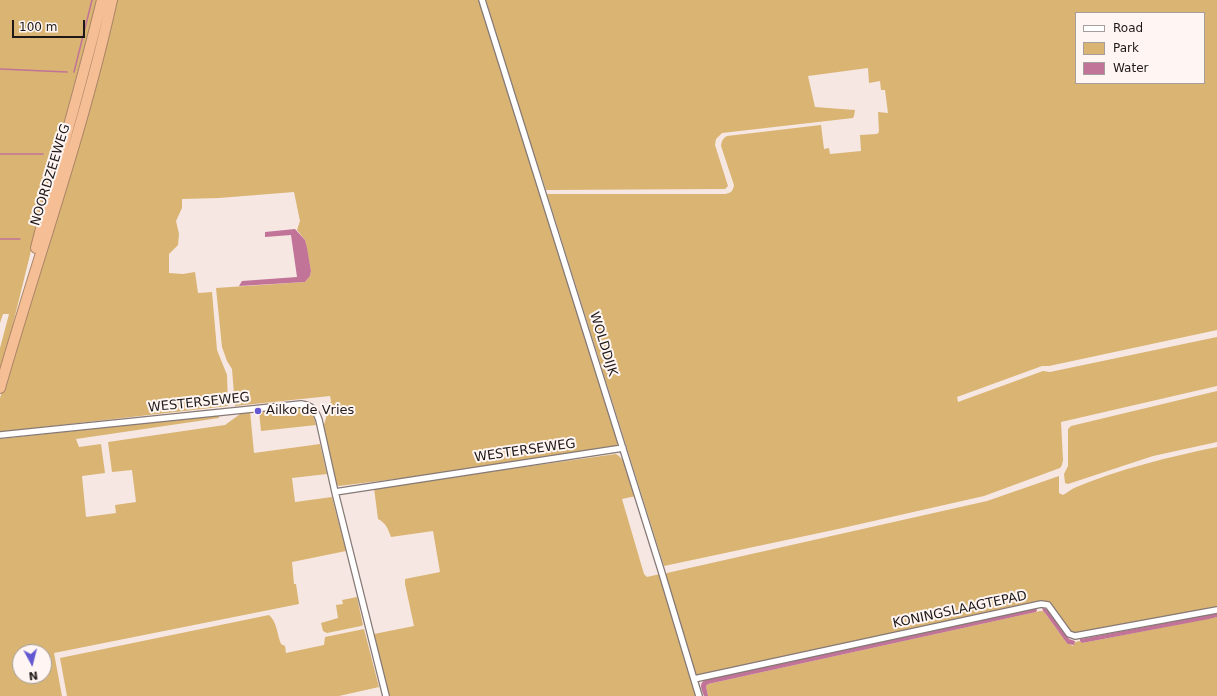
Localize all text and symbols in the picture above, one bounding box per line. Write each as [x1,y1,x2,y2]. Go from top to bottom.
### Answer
scale bar [14,12,87,38]
legend [1075,12,1205,84]
text: 100 m [19,20,57,34]
text: Road [1113,21,1143,35]
text: Park [1113,41,1139,55]
text: Water [1113,61,1148,75]
street label: NOORDZEEWEG [28,122,74,228]
street label: WOLDDIJK [586,310,620,378]
street label: WESTERSEWEG [147,390,251,416]
place label: Ailko de Vries [266,403,354,419]
marker: Ailko de Vries [253,406,263,416]
street label: WESTERSEWEG [473,436,577,466]
street label: KONINGSLAAGTEPAD [891,588,1029,632]
north arrow [12,644,52,684]
text: N [28,668,39,682]

